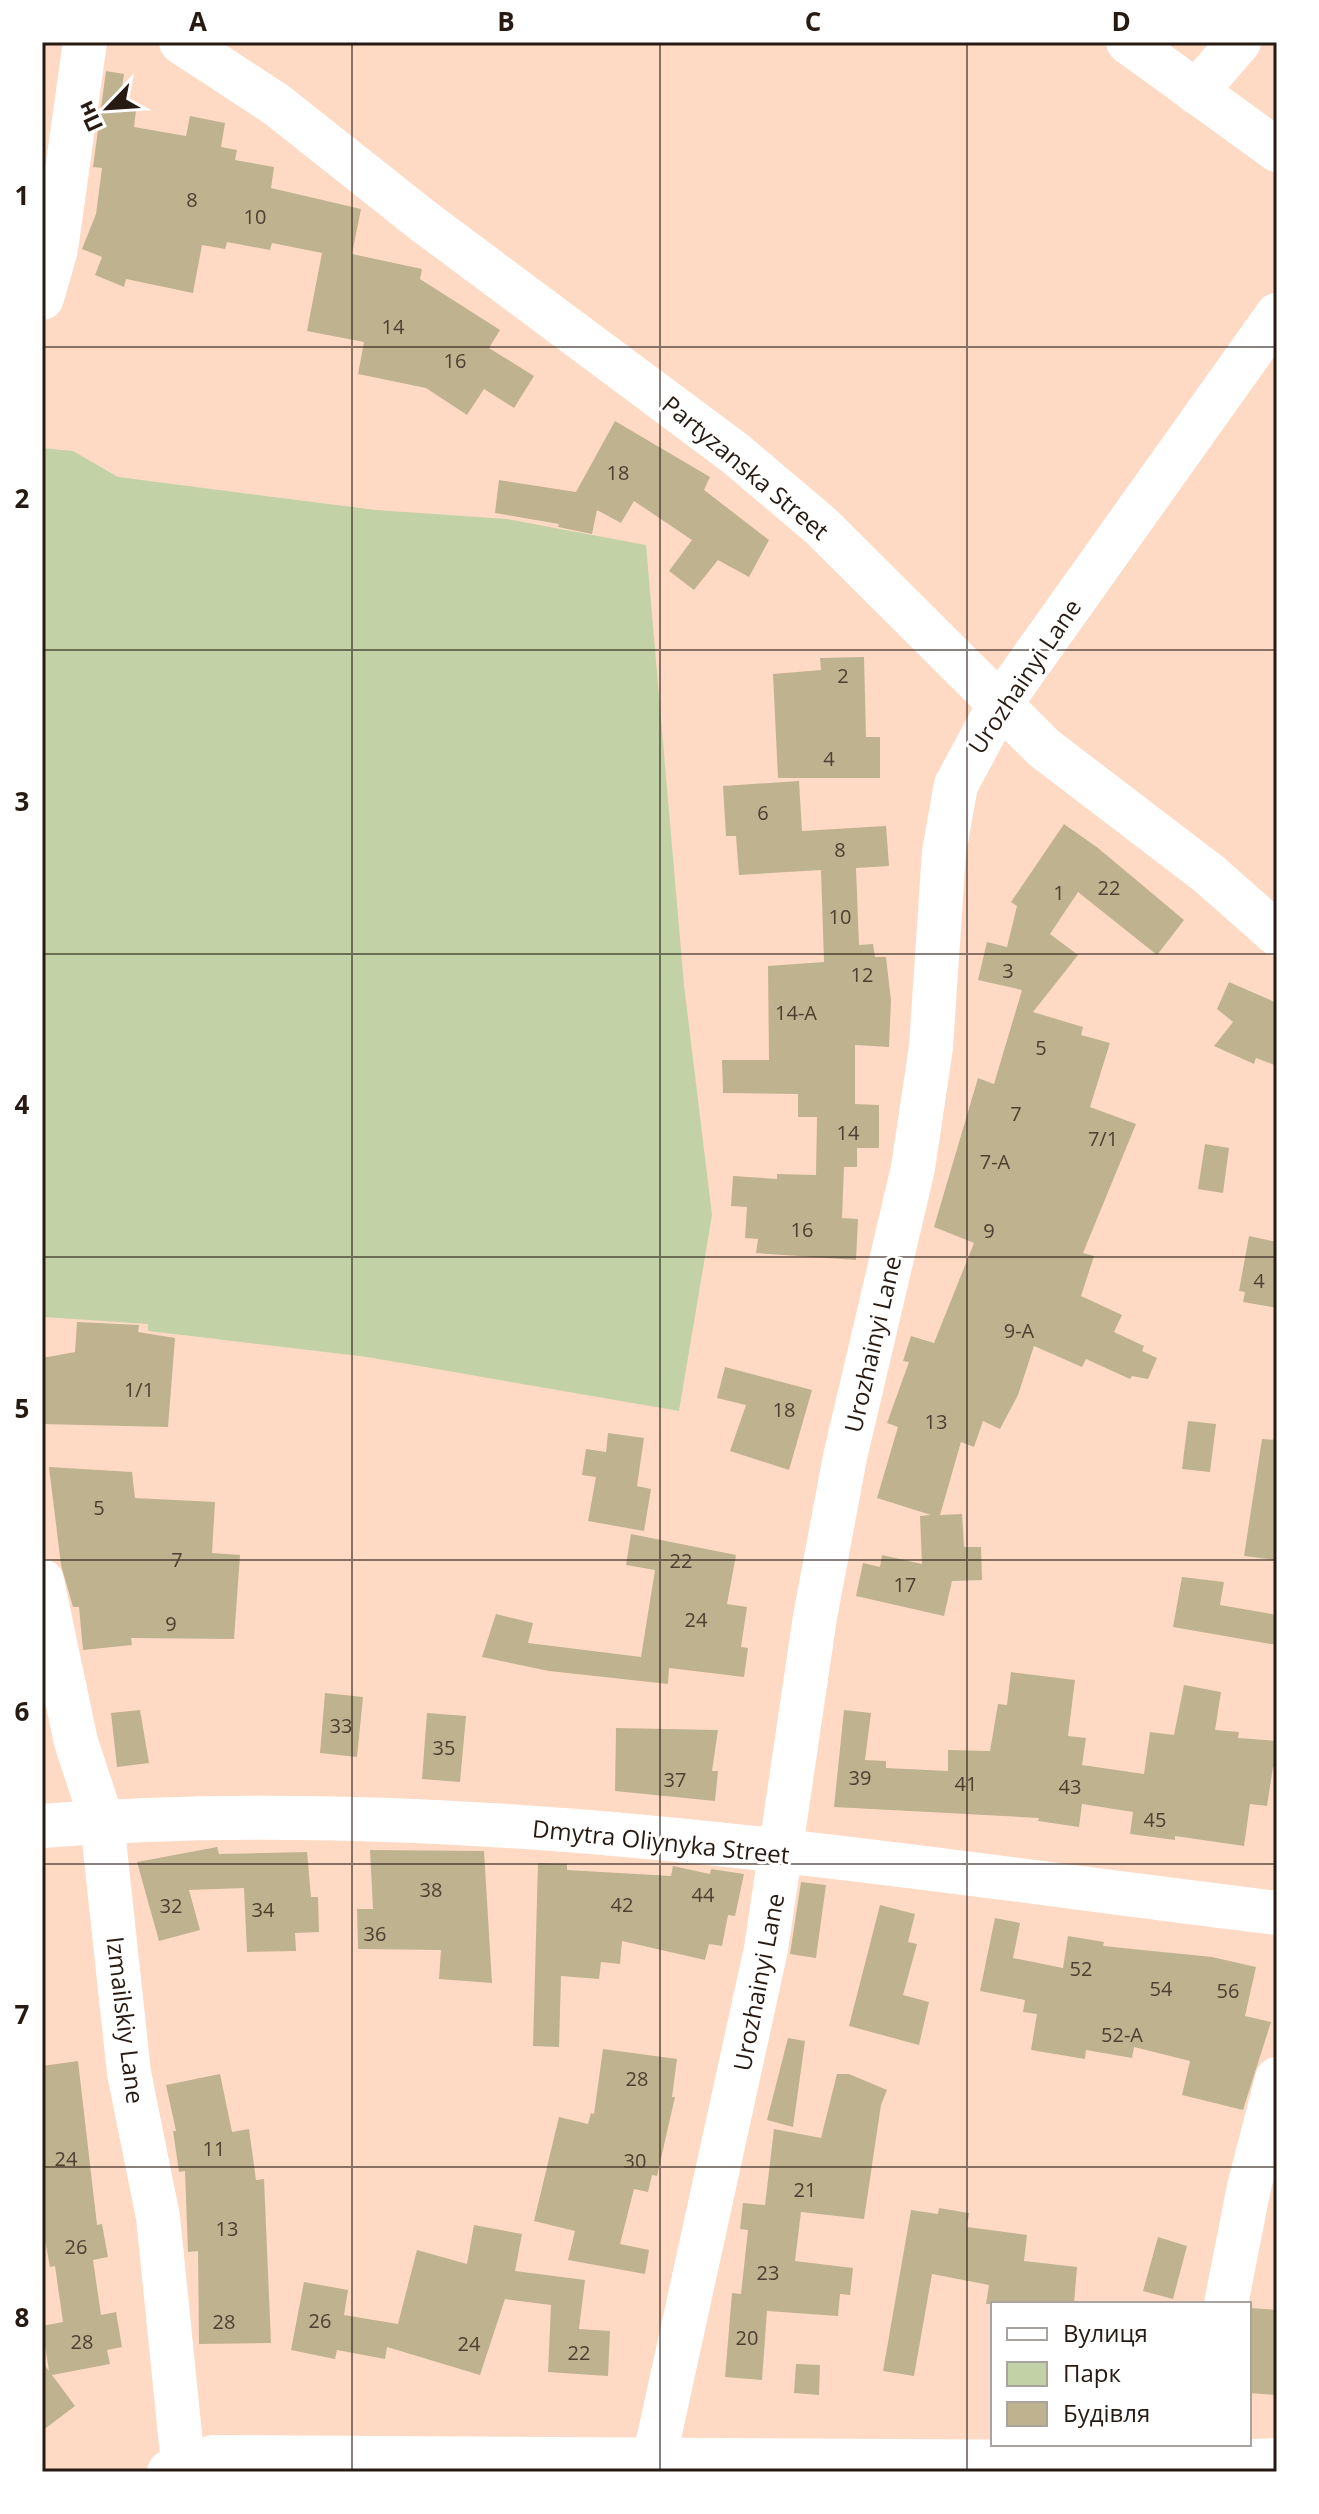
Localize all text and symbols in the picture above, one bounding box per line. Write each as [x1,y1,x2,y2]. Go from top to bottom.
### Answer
text: A [189,3,207,39]
text: B [497,3,515,39]
text: C [805,3,821,39]
text: D [1111,3,1131,39]
north arrow [68,68,148,148]
text: Пн [69,97,109,137]
text: 1 [15,177,29,213]
house number: 8 [186,186,198,213]
house number: 10 [244,203,266,230]
house number: 14 [382,313,405,340]
house number: 16 [444,347,466,374]
street label: Partyzanska Street [656,387,836,547]
house number: 18 [607,459,629,486]
text: 2 [15,480,30,516]
street label: Urozhainyi Lane [960,592,1088,760]
house number: 2 [837,662,849,689]
house number: 4 [823,745,835,772]
text: 3 [15,783,29,819]
house number: 6 [757,799,769,826]
house number: 8 [834,836,846,863]
house number: 22 [1098,874,1120,901]
house number: 1 [1053,879,1065,906]
house number: 10 [829,903,851,930]
house number: 3 [1002,957,1014,984]
house number: 12 [851,961,873,988]
house number: 14-А [775,999,817,1026]
house number: 5 [1035,1034,1047,1061]
text: 4 [15,1086,30,1122]
house number: 7 [1010,1100,1022,1127]
house number: 14 [837,1119,860,1146]
house number: 7/1 [1088,1125,1118,1152]
house number: 7-А [980,1148,1011,1175]
house number: 16 [791,1216,813,1243]
house number: 9 [983,1217,995,1244]
street label: Urozhainyi Lane [836,1252,908,1436]
house number: 4 [1253,1267,1265,1294]
house number: 9-А [1004,1317,1035,1344]
house number: 1/1 [124,1376,154,1403]
text: 5 [15,1390,29,1426]
house number: 18 [773,1396,795,1423]
house number: 13 [925,1408,947,1435]
house number: 5 [93,1494,105,1521]
house number: 7 [171,1546,183,1573]
house number: 22 [670,1547,692,1574]
house number: 17 [894,1571,916,1598]
house number: 24 [685,1606,708,1633]
house number: 9 [165,1610,177,1637]
text: 6 [15,1693,30,1729]
house number: 33 [330,1712,352,1739]
house number: 35 [433,1734,455,1761]
house number: 39 [849,1764,871,1791]
house number: 37 [664,1766,686,1793]
house number: 41 [955,1770,977,1797]
house number: 43 [1059,1773,1081,1800]
house number: 45 [1144,1806,1166,1833]
street label: Dmytra Oliynyka Street [531,1811,791,1871]
house number: 38 [420,1876,442,1903]
house number: 44 [692,1881,715,1908]
street label: Urozhainyi Lane [725,1890,791,2074]
house number: 42 [611,1891,633,1918]
house number: 32 [160,1892,182,1919]
house number: 34 [252,1896,275,1923]
house number: 36 [364,1920,386,1947]
street label: Izmailskiy Lane [99,1935,153,2105]
house number: 52 [1070,1955,1092,1982]
house number: 54 [1150,1975,1173,2002]
house number: 56 [1217,1977,1239,2004]
text: 7 [15,1996,30,2032]
house number: 52-А [1101,2021,1143,2048]
house number: 28 [626,2065,648,2092]
house number: 11 [203,2135,225,2162]
house number: 24 [55,2145,78,2172]
house number: 30 [624,2147,646,2174]
house number: 21 [794,2176,816,2203]
house number: 13 [216,2215,238,2242]
house number: 26 [65,2233,87,2260]
house number: 23 [757,2259,779,2286]
text: 8 [15,2299,29,2335]
legend [991,2302,1251,2446]
house number: 26 [309,2307,331,2334]
house number: 28 [213,2308,235,2335]
text: Вулиця [1063,2316,1148,2349]
house number: 20 [736,2324,758,2351]
house number: 28 [71,2328,93,2355]
house number: 24 [458,2330,481,2357]
house number: 22 [568,2339,590,2366]
text: Парк [1063,2356,1121,2389]
text: Будівля [1063,2396,1150,2429]

